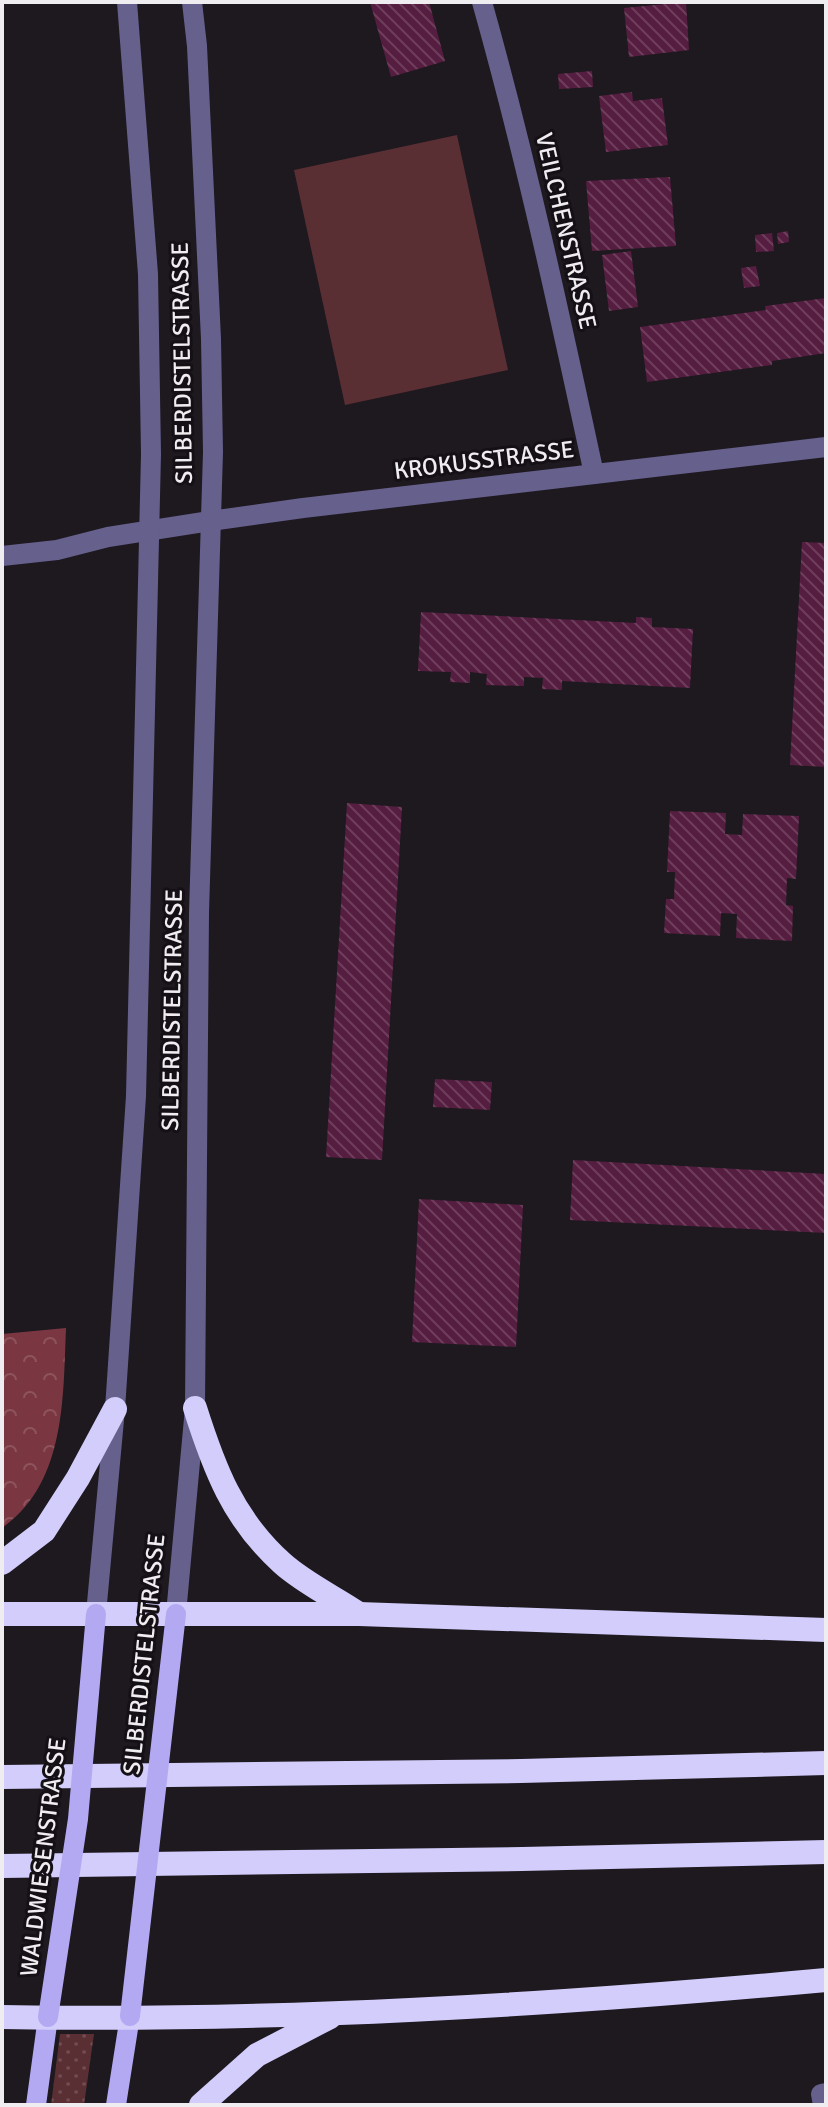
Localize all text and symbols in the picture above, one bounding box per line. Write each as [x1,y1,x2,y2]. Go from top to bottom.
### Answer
street label: VEILCHENSTRASSE [529,130,603,332]
street label: SILBERDISTELSTRASSE [165,242,199,484]
street label: KROKUSSTRASSE [392,434,576,486]
street label: SILBERDISTELSTRASSE [155,889,189,1131]
street label: SILBERDISTELSTRASSE [116,1532,172,1776]
street label: WALDWIESENSTRASSE [13,1736,73,1978]

